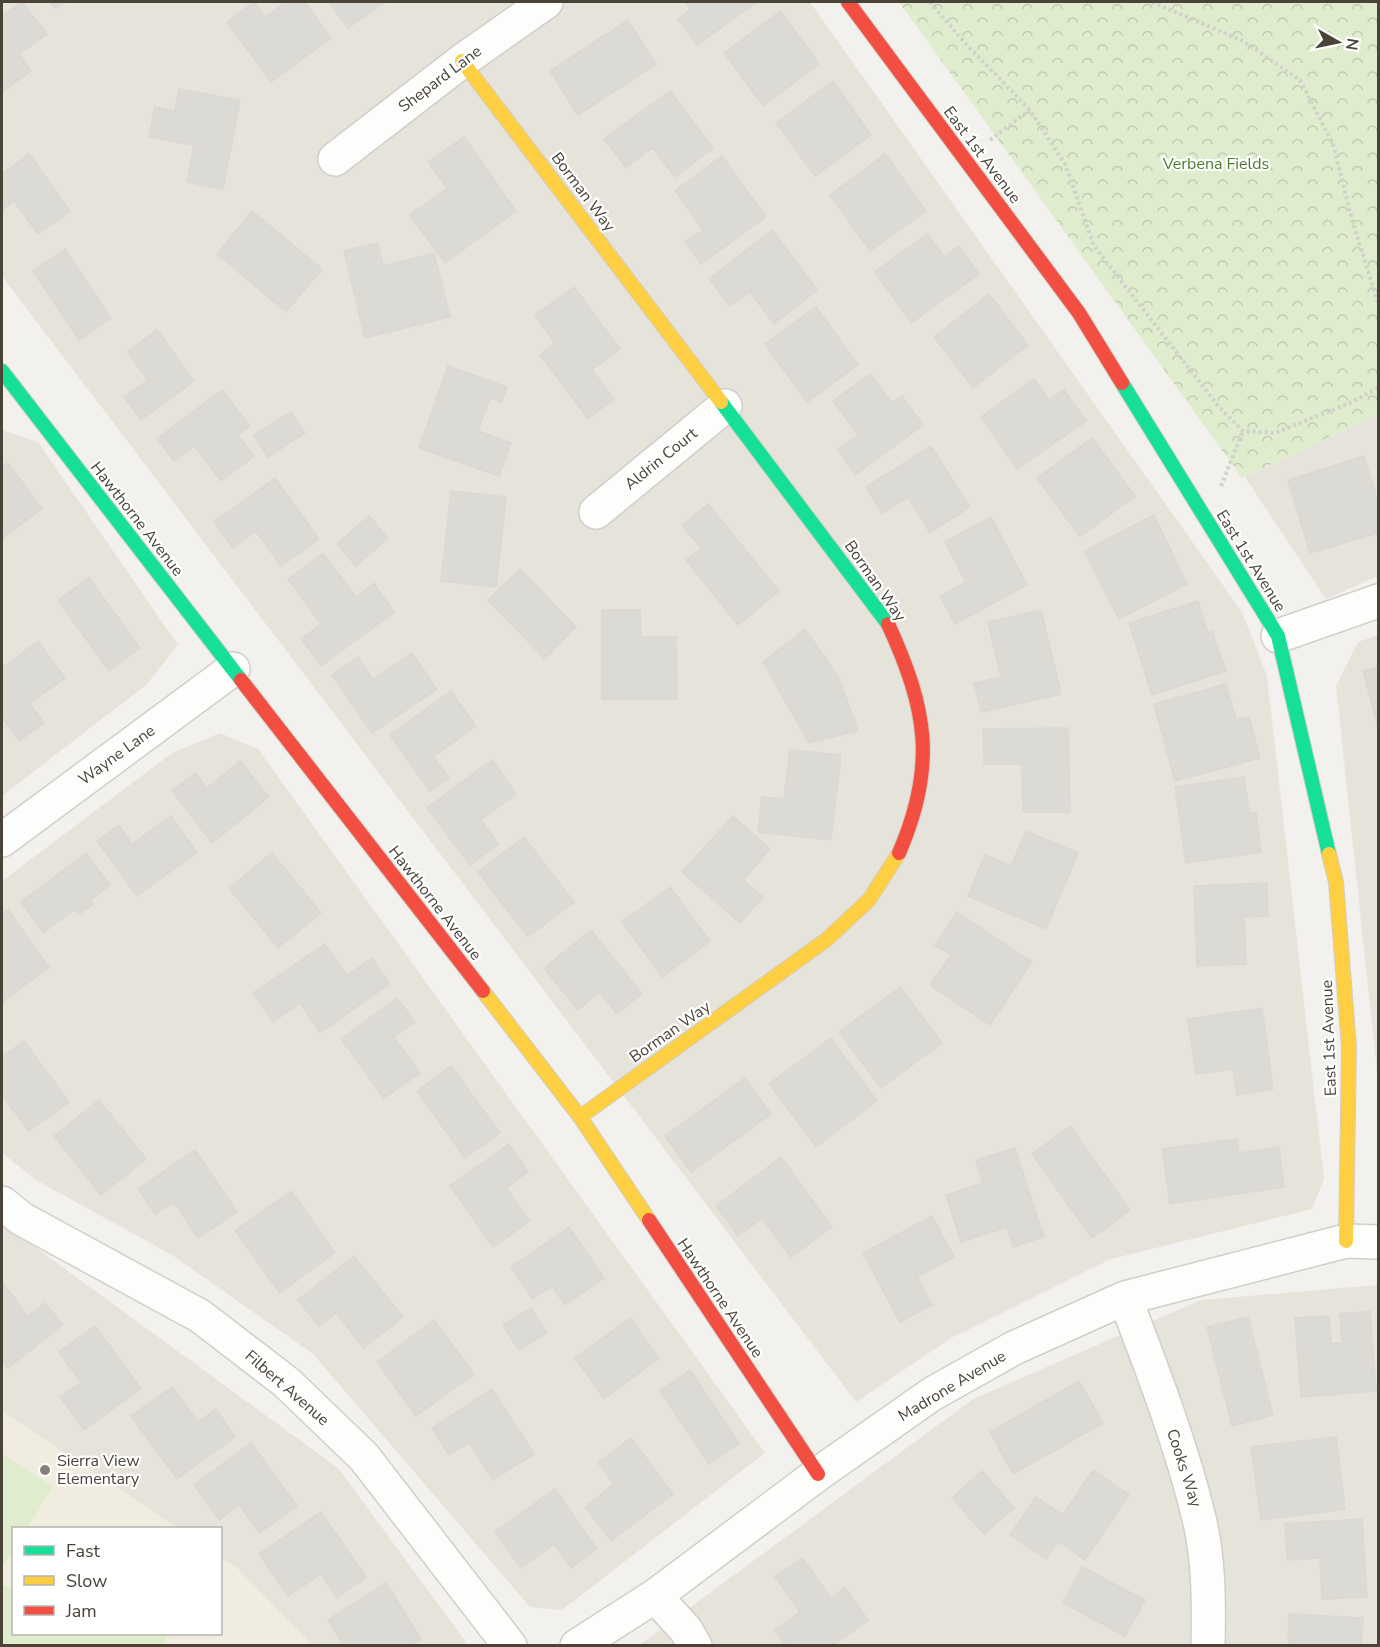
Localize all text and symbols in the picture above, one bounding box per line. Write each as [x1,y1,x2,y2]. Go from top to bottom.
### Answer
north arrow [1308,12,1368,72]
text: N [1340,37,1364,52]
street label: Shepard Lane [394,40,486,118]
street label: East 1st Avenue [938,102,1026,208]
street label: Borman Way [546,148,621,237]
park label: Verbena Fields [1162,153,1269,175]
street label: Aldrin Court [620,422,702,495]
street label: Hawthorne Avenue [85,457,189,581]
street label: East 1st Avenue [1211,506,1291,616]
street label: Borman Way [839,536,911,627]
street label: Wayne Lane [74,720,160,790]
street label: Hawthorne Avenue [383,841,487,965]
street label: East 1st Avenue [1316,979,1342,1097]
street label: Borman Way [625,996,716,1068]
street label: Hawthorne Avenue [672,1234,768,1362]
street label: Filbert Avenue [240,1345,334,1431]
street label: Madrone Avenue [894,1345,1010,1427]
street label: Cooks Way [1161,1426,1207,1511]
place label: Sierra View Elementary [57,1450,140,1490]
marker: Sierra View Elementary [38,1463,52,1477]
legend [12,1527,222,1635]
text: Fast [66,1539,101,1563]
text: Slow [66,1569,107,1593]
text: Jam [65,1599,97,1623]

